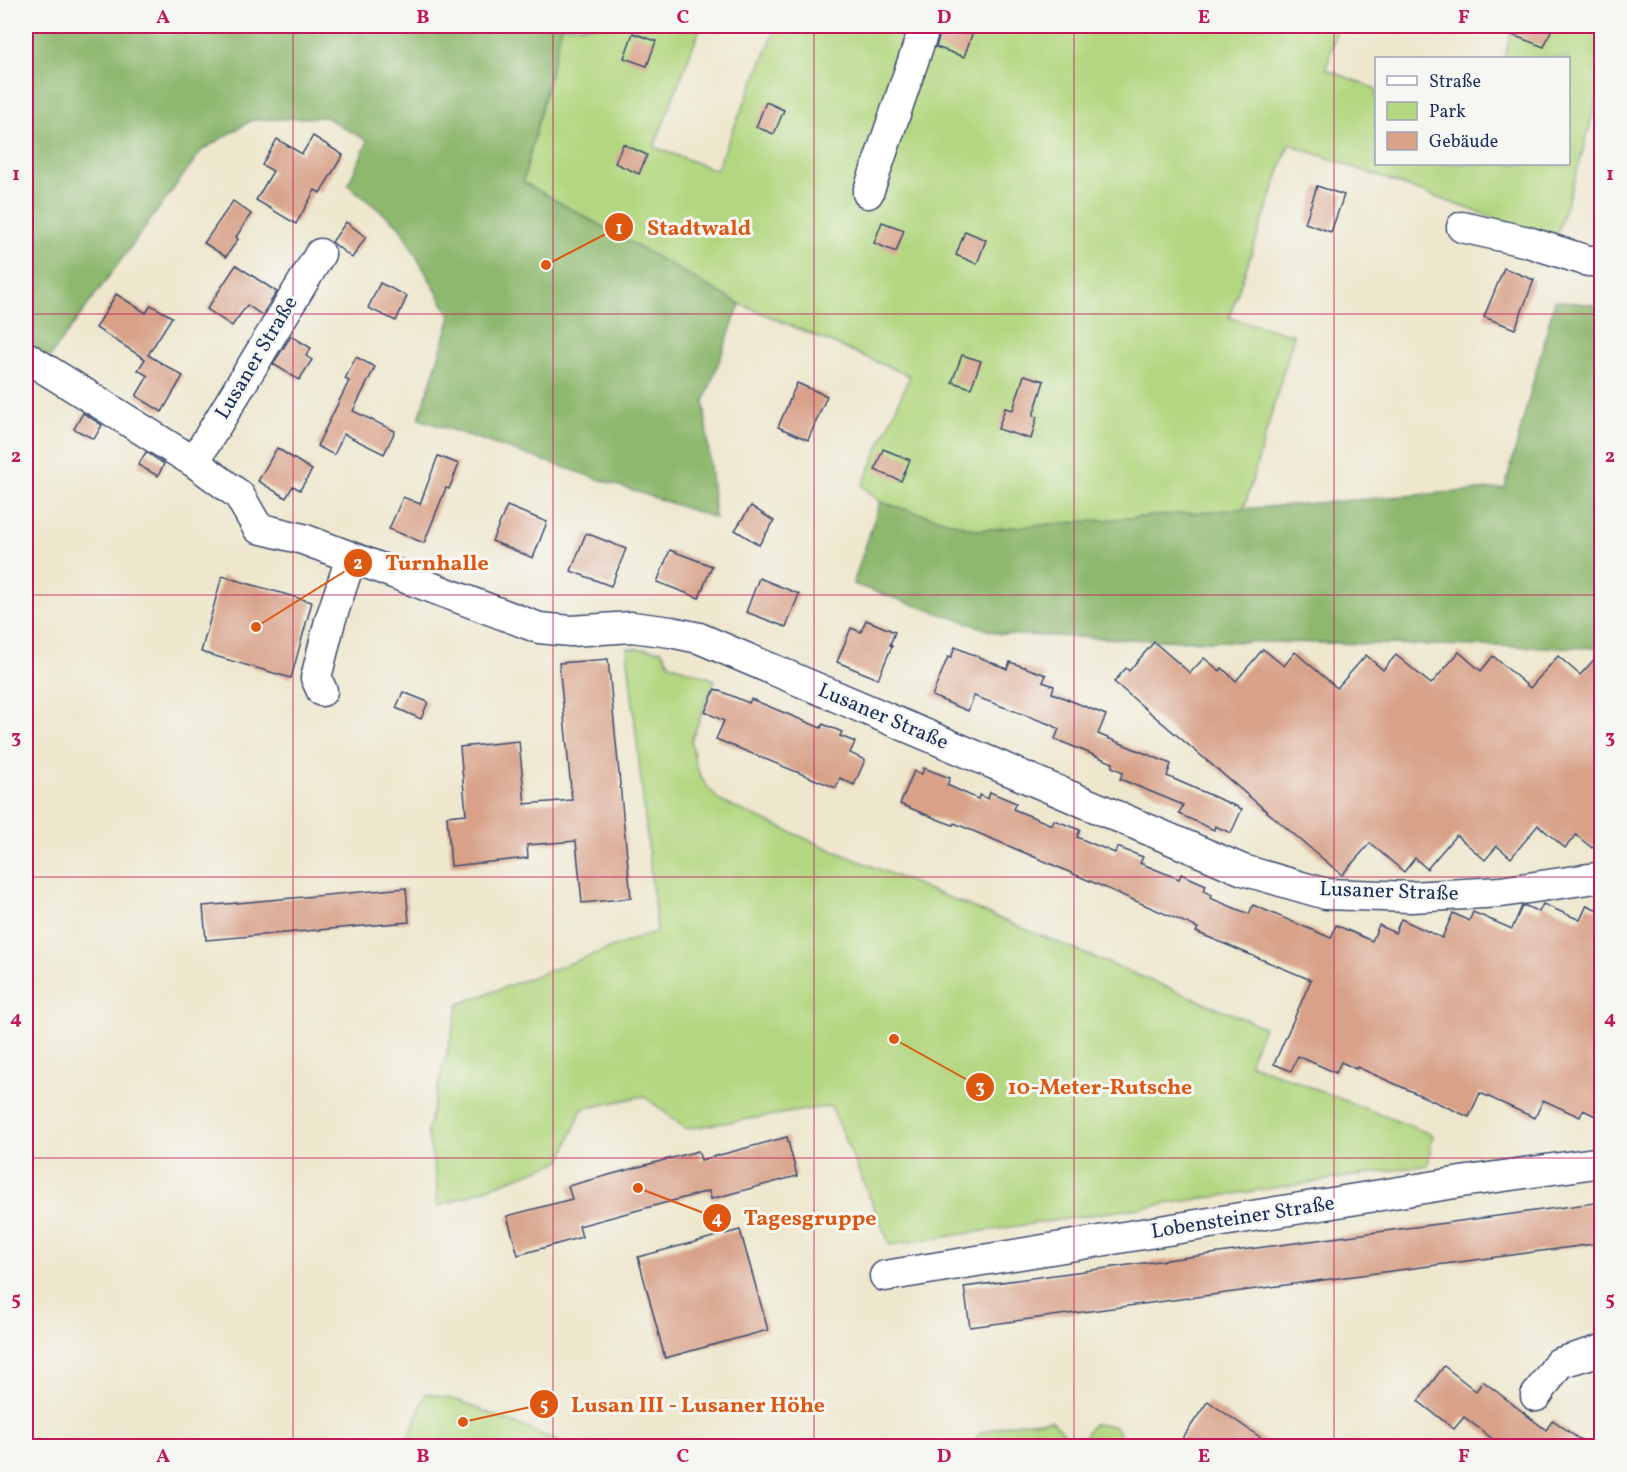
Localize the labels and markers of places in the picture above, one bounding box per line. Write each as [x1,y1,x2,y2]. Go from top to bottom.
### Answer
callout: Stadtwald [604,207,763,247]
callout: Turnhalle [343,543,501,583]
callout: 10-Meter-Rutsche [965,1067,1204,1107]
callout: Tagesgruppe [702,1198,889,1238]
callout: Lusan III - Lusaner Höhe [529,1384,838,1424]

